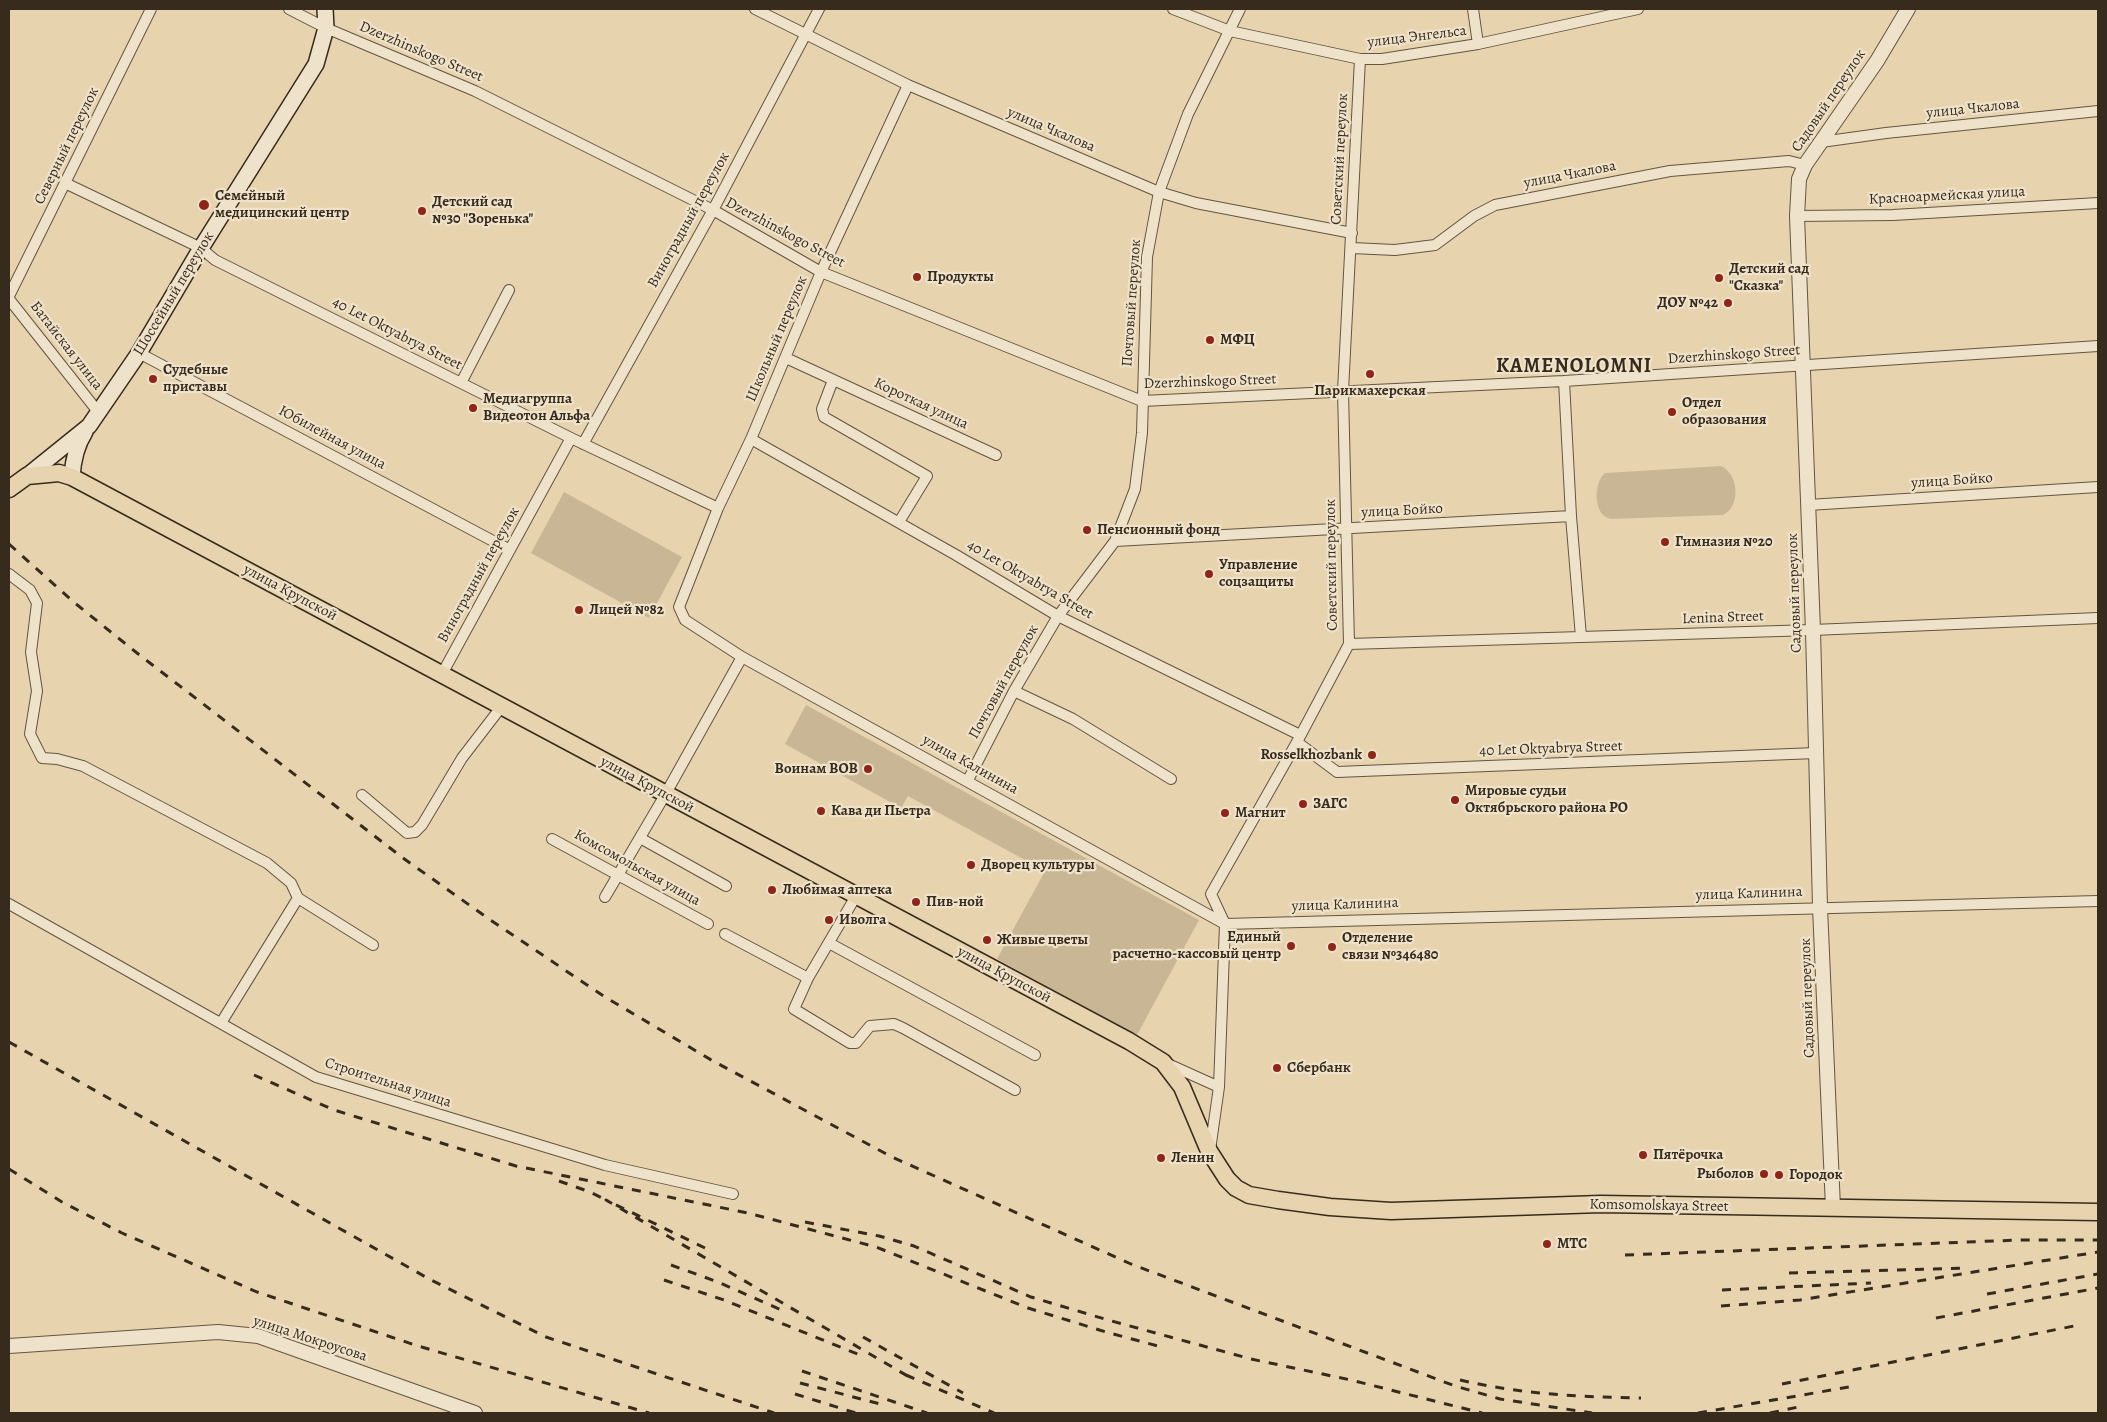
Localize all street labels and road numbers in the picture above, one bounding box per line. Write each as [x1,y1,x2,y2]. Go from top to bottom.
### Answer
street label: Dzerzhinskogo Street [356,18,486,86]
street label: улица Энгельса [1366,22,1468,52]
street label: Садовый переулок [1788,46,1870,156]
street label: Северный переулок [31,85,103,207]
street label: Советский переулок [1328,93,1352,225]
street label: улица Чкалова [1926,95,2020,123]
street label: улица Чкалова [1004,103,1098,157]
street label: Виноградный переулок [644,149,734,291]
street label: улица Чкалова [1522,157,1618,193]
street label: Красноармейская улица [1868,183,2026,209]
street label: Dzerzhinskogo Street [722,194,848,272]
street label: Шоссейный переулок [130,229,218,359]
street label: Почтовый переулок [1119,239,1145,367]
street label: Школьный переулок [742,273,812,405]
street label: 40 Let Oktyabrya Street [329,293,465,375]
street label: Батайская улица [26,298,106,394]
street label: Dzerzhinskogo Street [1667,341,1801,369]
street label: Dzerzhinskogo Street [1143,371,1277,393]
street label: Короткая улица [871,374,971,434]
street label: Юбилейная улица [275,402,389,474]
street label: улица Бойко [1911,469,1993,493]
street label: Советский переулок [1322,499,1342,631]
street label: улица Бойко [1361,500,1443,522]
street label: Виноградный переулок [434,504,524,646]
street label: Садовый переулок [1784,533,1806,653]
street label: 40 Let Oktyabrya Street [964,536,1096,624]
street label: улица Крупской [240,561,340,625]
street label: Lenina Street [1682,608,1764,628]
street label: Почтовый переулок [965,622,1043,742]
street label: улица Калинина [919,731,1021,799]
street label: 40 Let Oktyabrya Street [1479,738,1623,760]
street label: улица Крупской [597,753,697,817]
street label: Комсомольская улица [571,826,703,910]
street label: улица Калинина [1695,883,1803,905]
street label: улица Калинина [1291,894,1399,916]
street label: Садовый переулок [1797,938,1819,1058]
street label: улица Крупской [954,943,1054,1007]
street label: Строительная улица [322,1054,454,1112]
street label: Komsomolskaya Street [1589,1196,1729,1216]
street label: улица Мокроусова [251,1312,369,1366]

